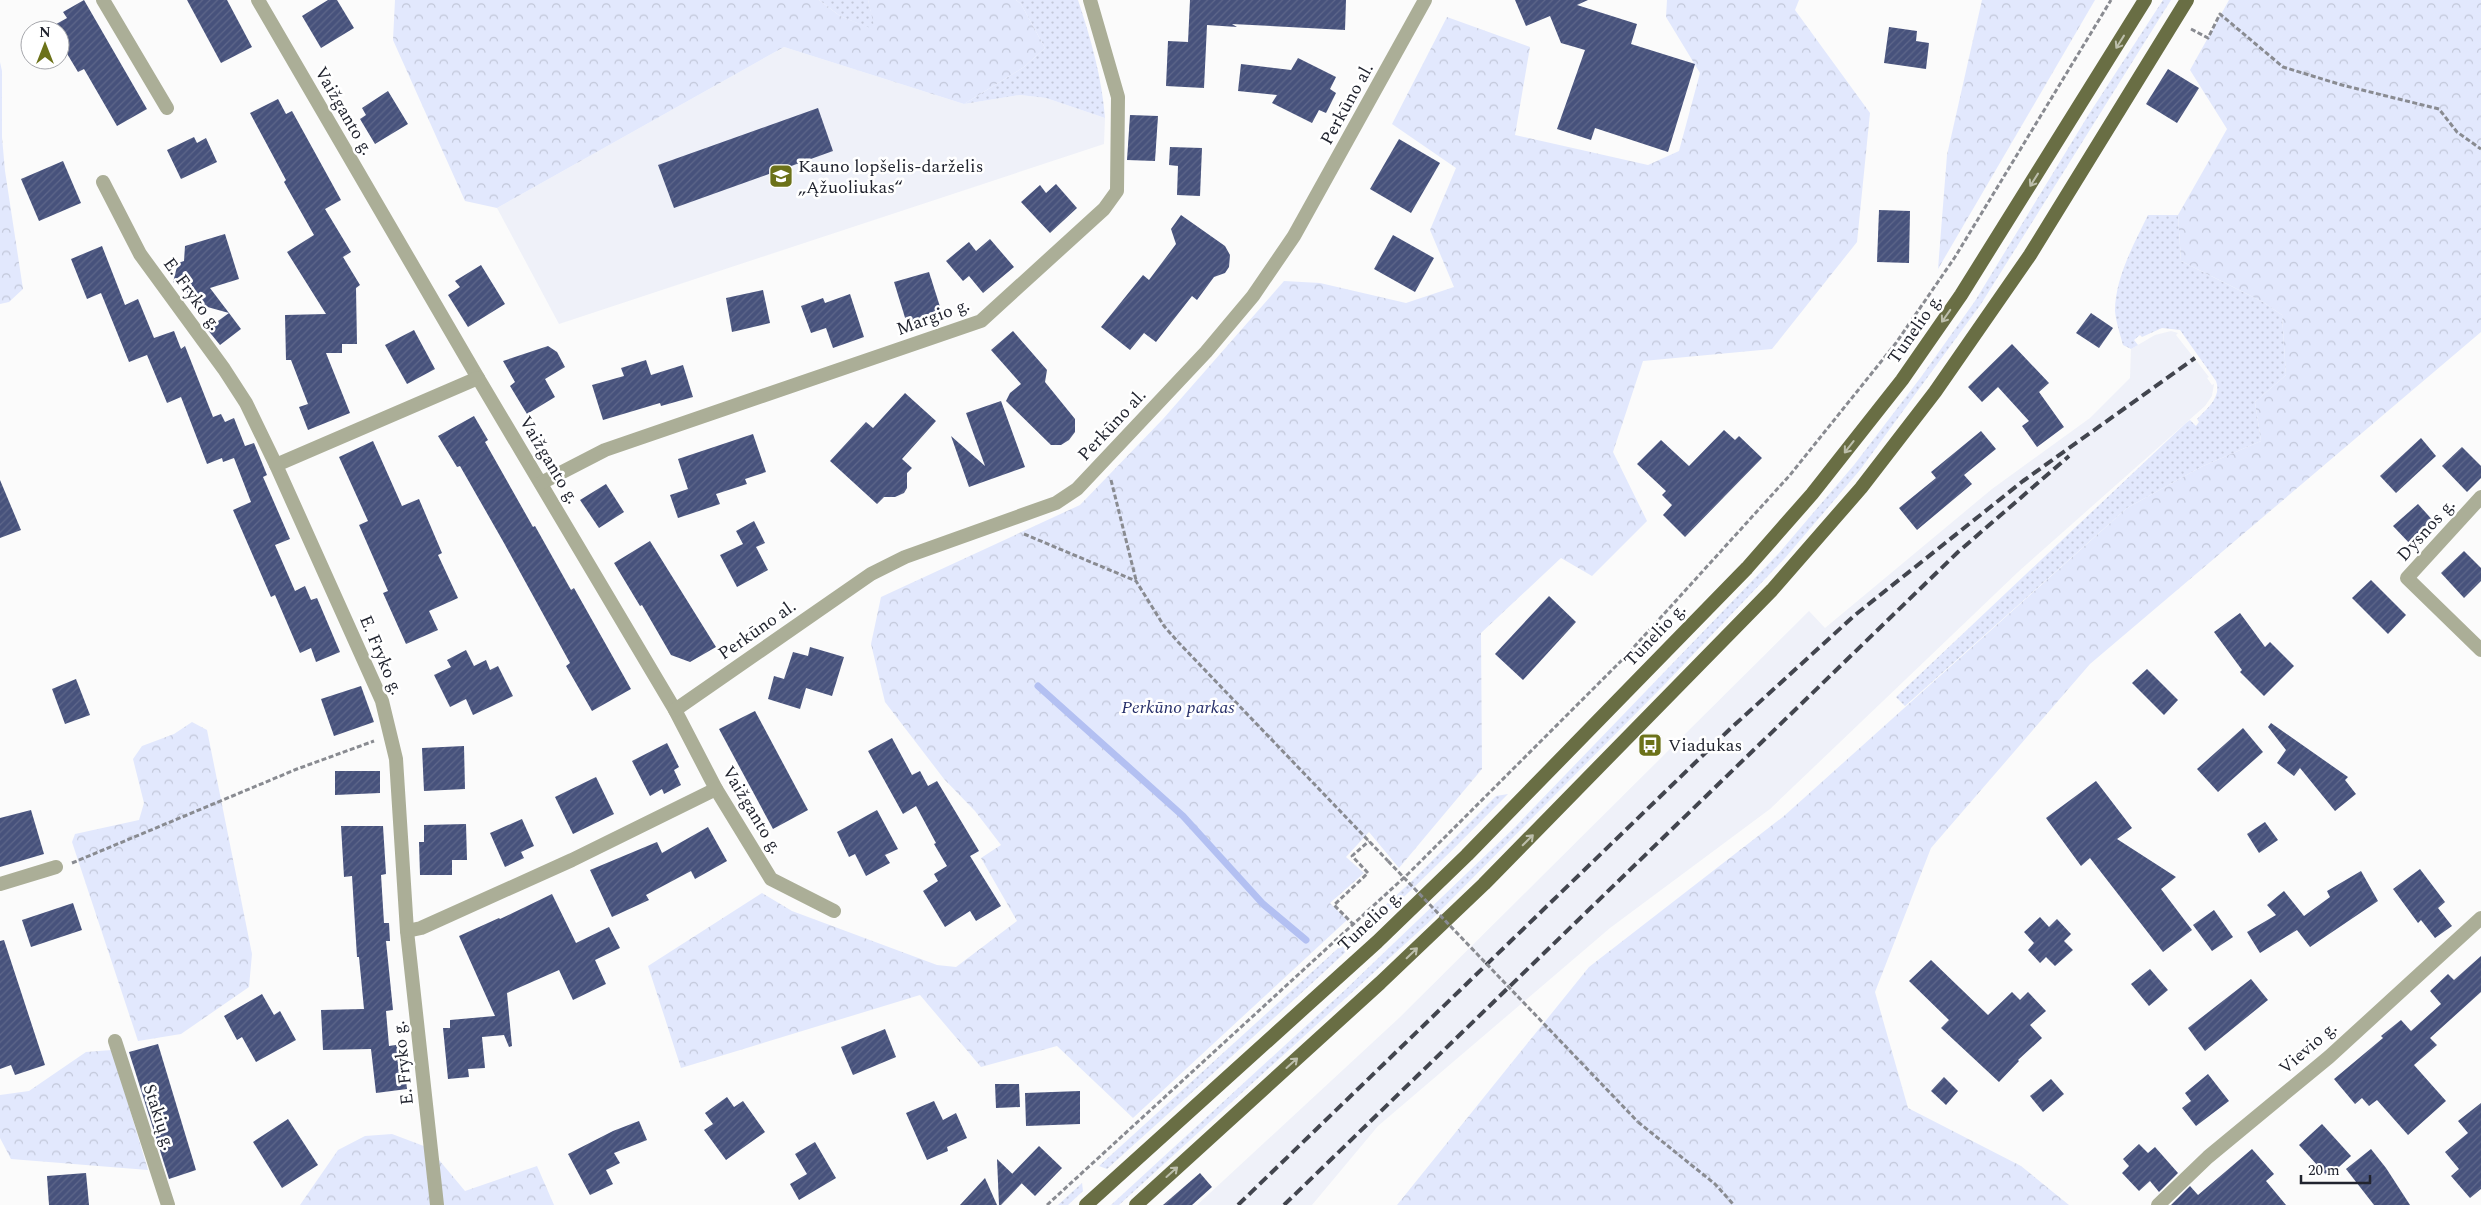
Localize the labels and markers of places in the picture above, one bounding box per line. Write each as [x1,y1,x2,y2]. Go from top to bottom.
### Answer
place label: Kauno lopšelis-darželis „Ąžuoliukas“ [798,153,983,201]
school or university icon: Kauno lopšelis-darželis „Ąžuoliukas“ [768,163,794,189]
bus stop icon: Viadukas [1637,732,1663,758]
place label: Viadukas [1668,732,1742,759]

